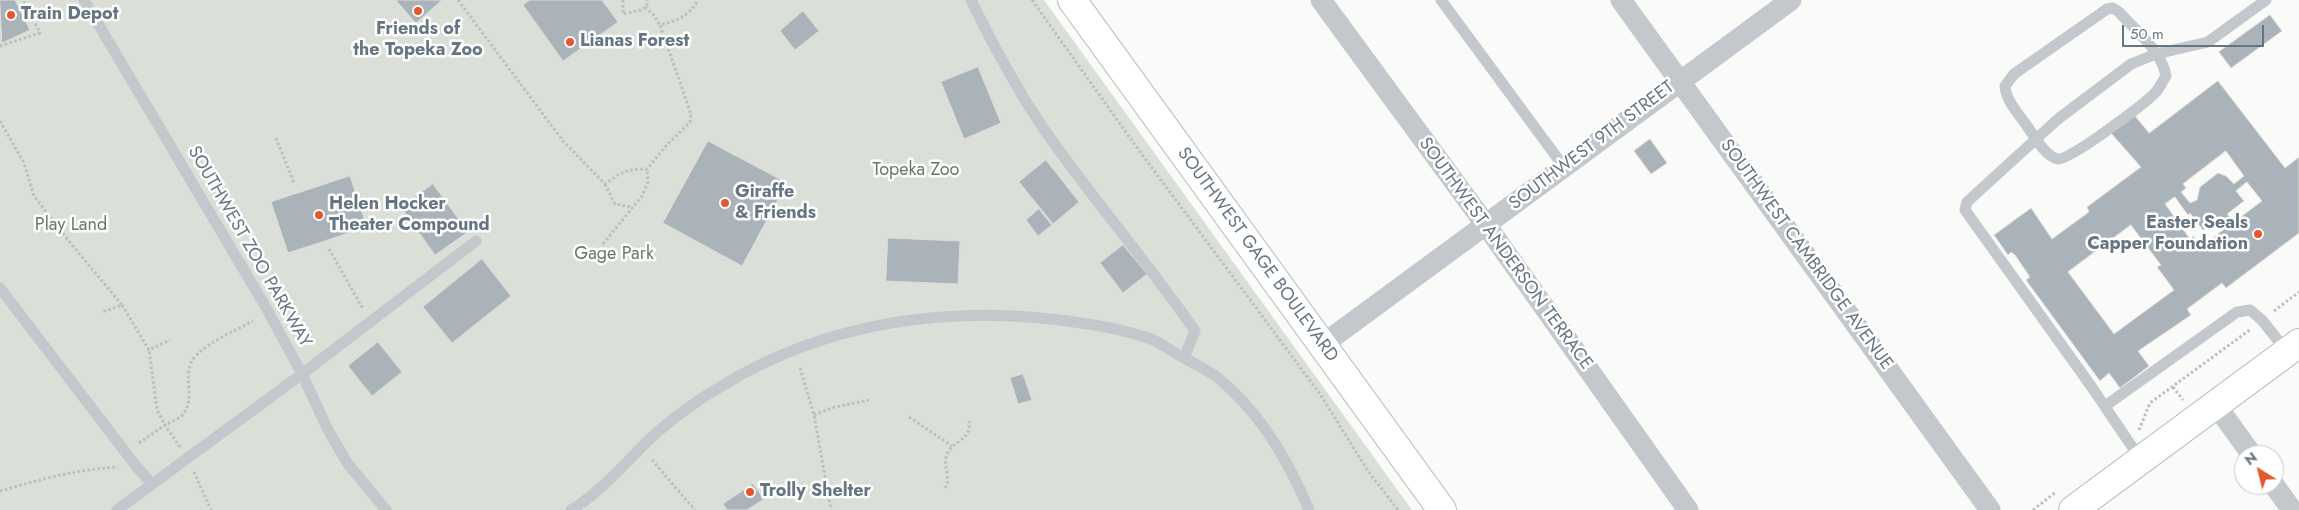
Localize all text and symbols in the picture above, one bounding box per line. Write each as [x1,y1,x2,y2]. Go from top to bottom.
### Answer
place label: Train Depot [21,4,118,26]
marker: Friends of the Topeka Zoo [412,5,424,17]
marker: Train Depot [5,9,17,21]
scale bar [2124,15,2266,47]
place label: Friends of the Topeka Zoo [353,19,483,62]
text: 50 m [2130,23,2164,45]
place label: Lianas Forest [580,31,689,53]
marker: Lianas Forest [564,36,576,48]
street label: SOUTHWEST 9TH STREET [1505,77,1679,215]
street label: SOUTHWEST ANDERSON TERRACE [1414,134,1596,374]
street label: SOUTHWEST CAMBRIDGE AVENUE [1715,136,1897,374]
street label: SOUTHWEST ZOO PARKWAY [182,143,316,351]
street label: SOUTHWEST GAGE BOULEVARD [1172,144,1342,366]
park label: Topeka Zoo [873,160,959,182]
place label: Giraffe & Friends [735,182,816,224]
place label: Helen Hocker Theater Compound [329,194,490,236]
marker: Giraffe & Friends [719,197,731,209]
marker: Helen Hocker Theater Compound [313,209,325,221]
place label: Easter Seals Capper Foundation [2087,213,2248,255]
park label: Play Land [35,215,107,237]
marker: Easter Seals Capper Foundation [2252,228,2264,240]
park label: Gage Park [574,244,654,266]
north arrow [2234,445,2284,495]
text: N [2240,447,2261,470]
place label: Trolly Shelter [760,481,871,503]
marker: Trolly Shelter [744,486,756,498]

